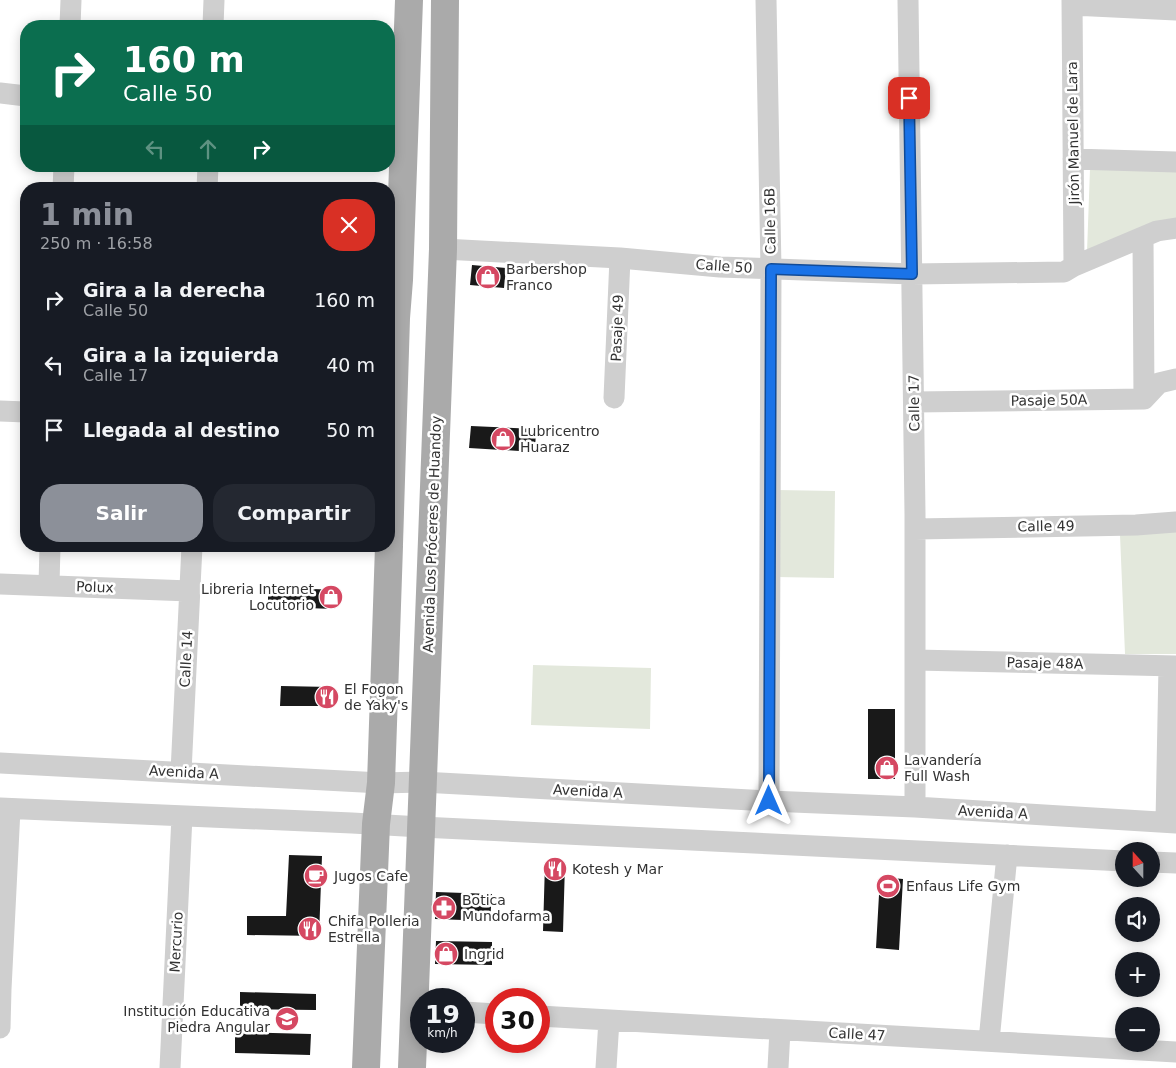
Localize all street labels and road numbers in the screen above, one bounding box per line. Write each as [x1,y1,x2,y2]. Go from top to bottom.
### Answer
street label: Jirón Manuel de Lara [1064,61,1082,206]
street label: Calle 16B [761,188,779,254]
street label: Calle 50 [695,256,753,276]
street label: Pasaje 49 [608,294,626,362]
street label: Calle 17 [906,374,922,432]
street label: Pasaje 50A [1011,391,1088,409]
street label: Avenida Los Próceres de Huandoy [420,415,444,653]
street label: Calle 49 [1017,518,1075,534]
street label: Polux [76,578,114,596]
street label: Calle 14 [177,630,195,688]
street label: Pasaje 48A [1007,654,1084,672]
street label: Avenida A [149,762,220,782]
street label: Avenida A [553,781,624,801]
street label: Avenida A [958,802,1029,822]
street label: Mercurio [166,911,186,973]
street label: Calle 47 [828,1025,886,1043]

